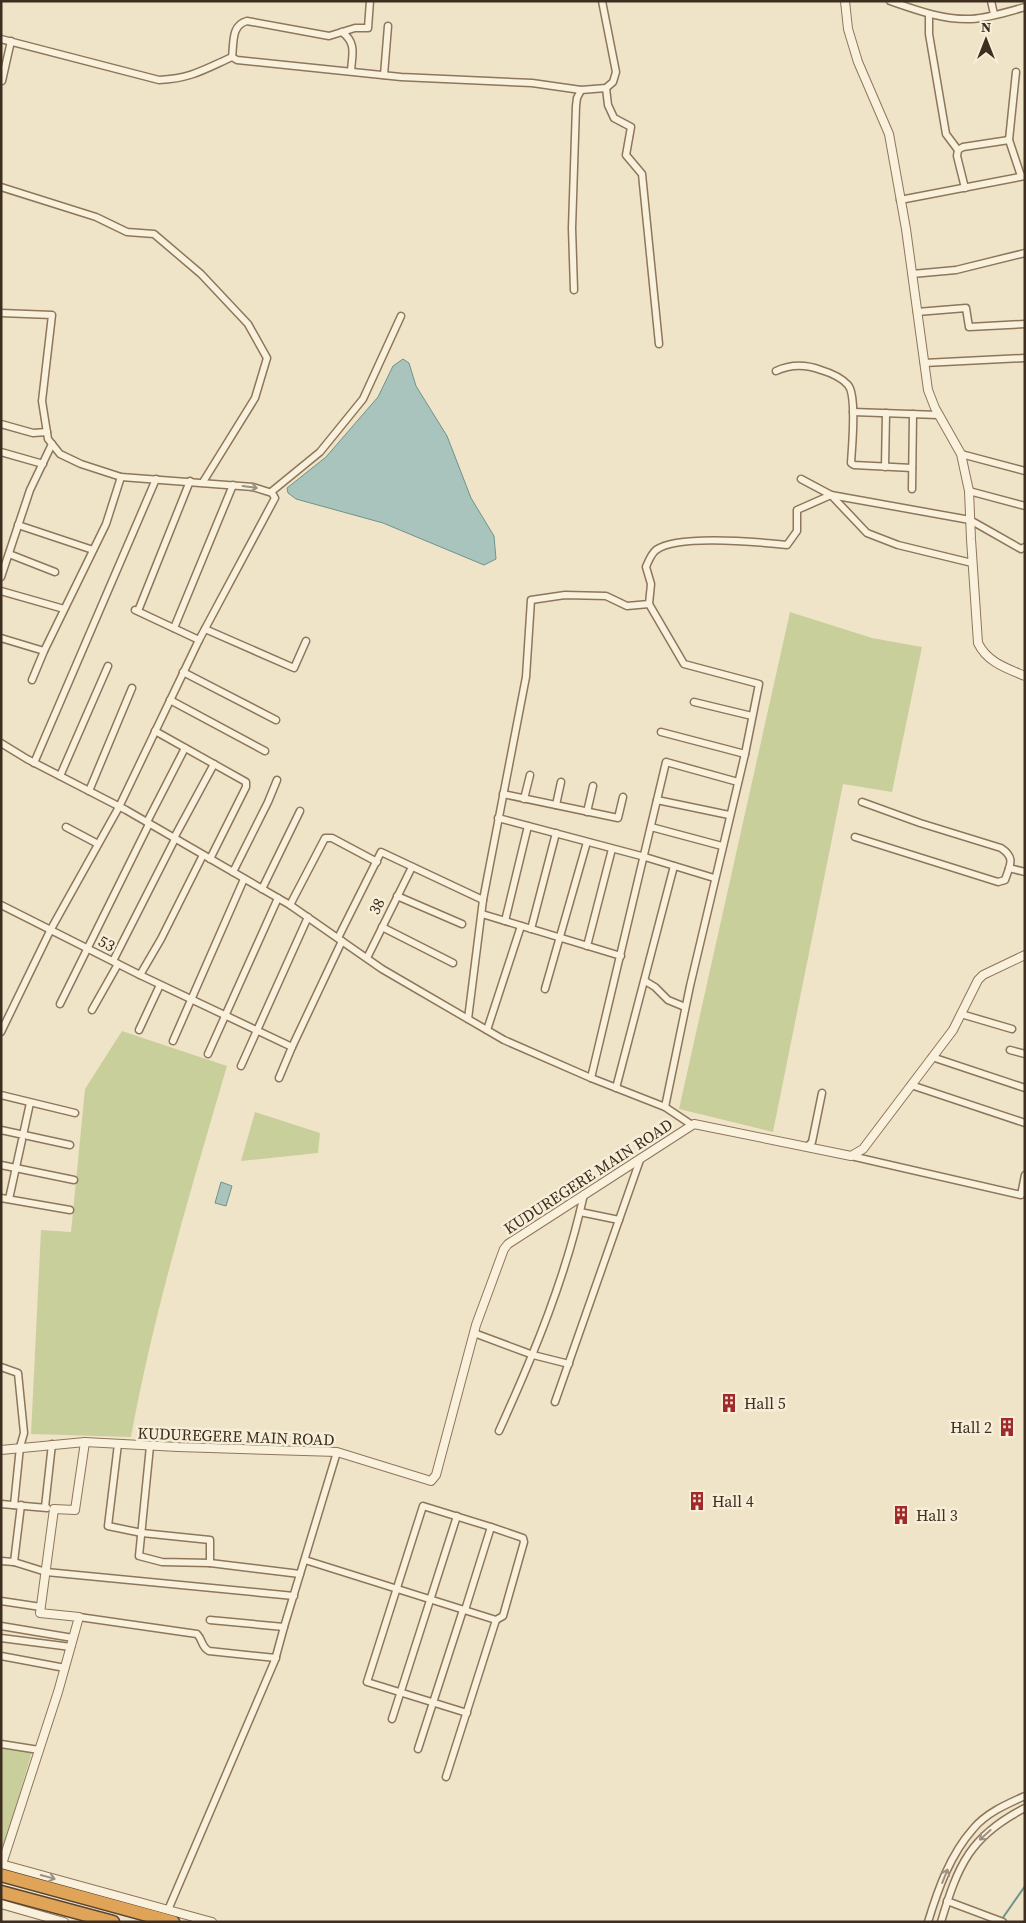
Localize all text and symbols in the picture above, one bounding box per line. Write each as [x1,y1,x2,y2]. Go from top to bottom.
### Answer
north arrow [961,15,1011,65]
text: N [981,17,991,37]
one-way arrow [241,482,257,492]
street label: 38 [363,894,389,918]
street label: 53 [95,930,119,956]
street label: KUDUREGERE MAIN ROAD [499,1113,677,1239]
building icon: Hall 5 [718,1392,740,1414]
place label: Hall 5 [744,1392,786,1414]
place label: Hall 2 [950,1416,992,1438]
building icon: Hall 2 [996,1416,1018,1438]
street label: KUDUREGERE MAIN ROAD [137,1422,335,1450]
building icon: Hall 4 [686,1490,708,1512]
place label: Hall 4 [712,1490,754,1512]
building icon: Hall 3 [890,1504,912,1526]
place label: Hall 3 [916,1504,958,1526]
one-way arrow [978,1829,991,1841]
one-way arrow [941,1869,950,1884]
one-way arrow [40,1873,56,1883]

